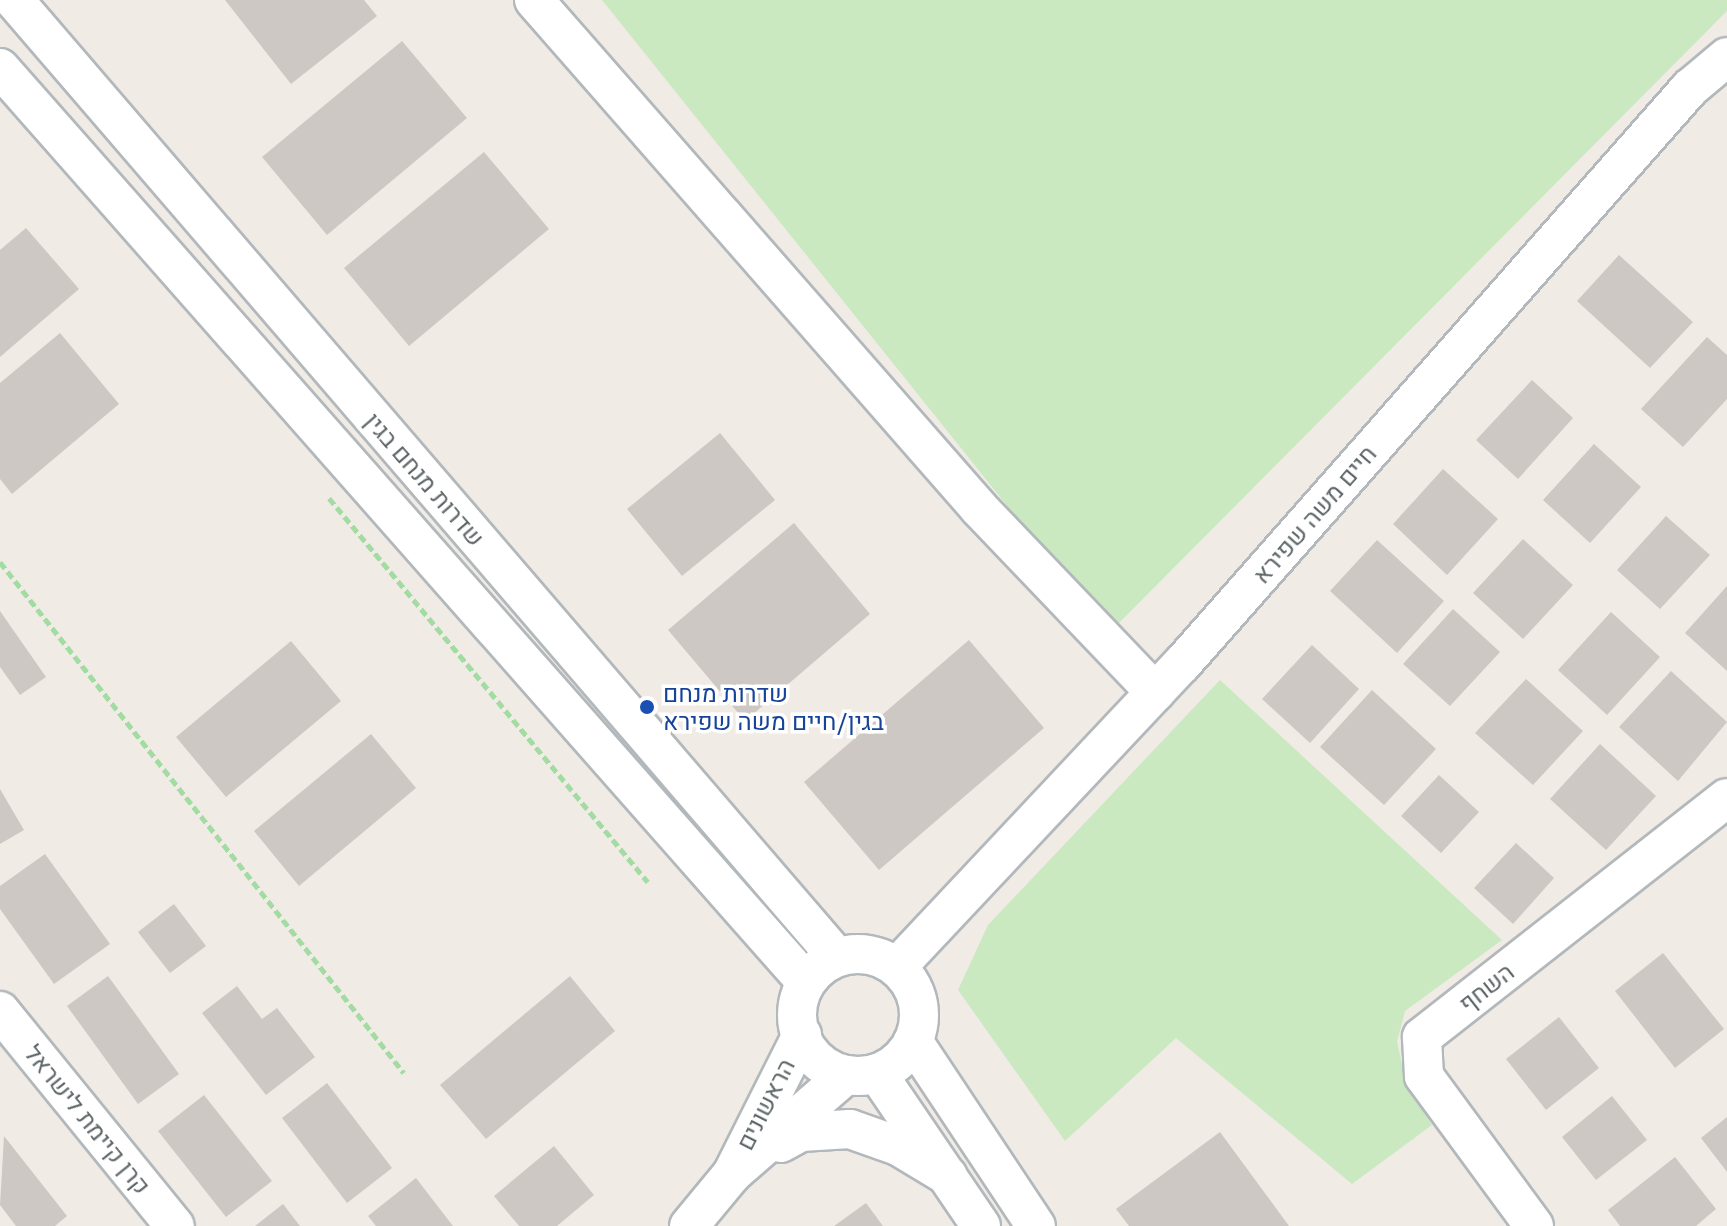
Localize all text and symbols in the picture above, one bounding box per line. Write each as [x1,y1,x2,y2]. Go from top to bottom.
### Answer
street label: שדרות מנחם בגין [359,406,491,552]
street label: חיים משה שפירא [1246,439,1382,589]
place label: שדרות מנחם בגין/חיים משה שפירא [663,679,884,735]
marker: שדרות מנחם בגין/חיים משה שפירא [638,698,656,716]
street label: השחף [1453,957,1519,1017]
street label: קרן קיימת לישראל [19,1039,157,1199]
street label: הראשונים [730,1054,800,1154]

